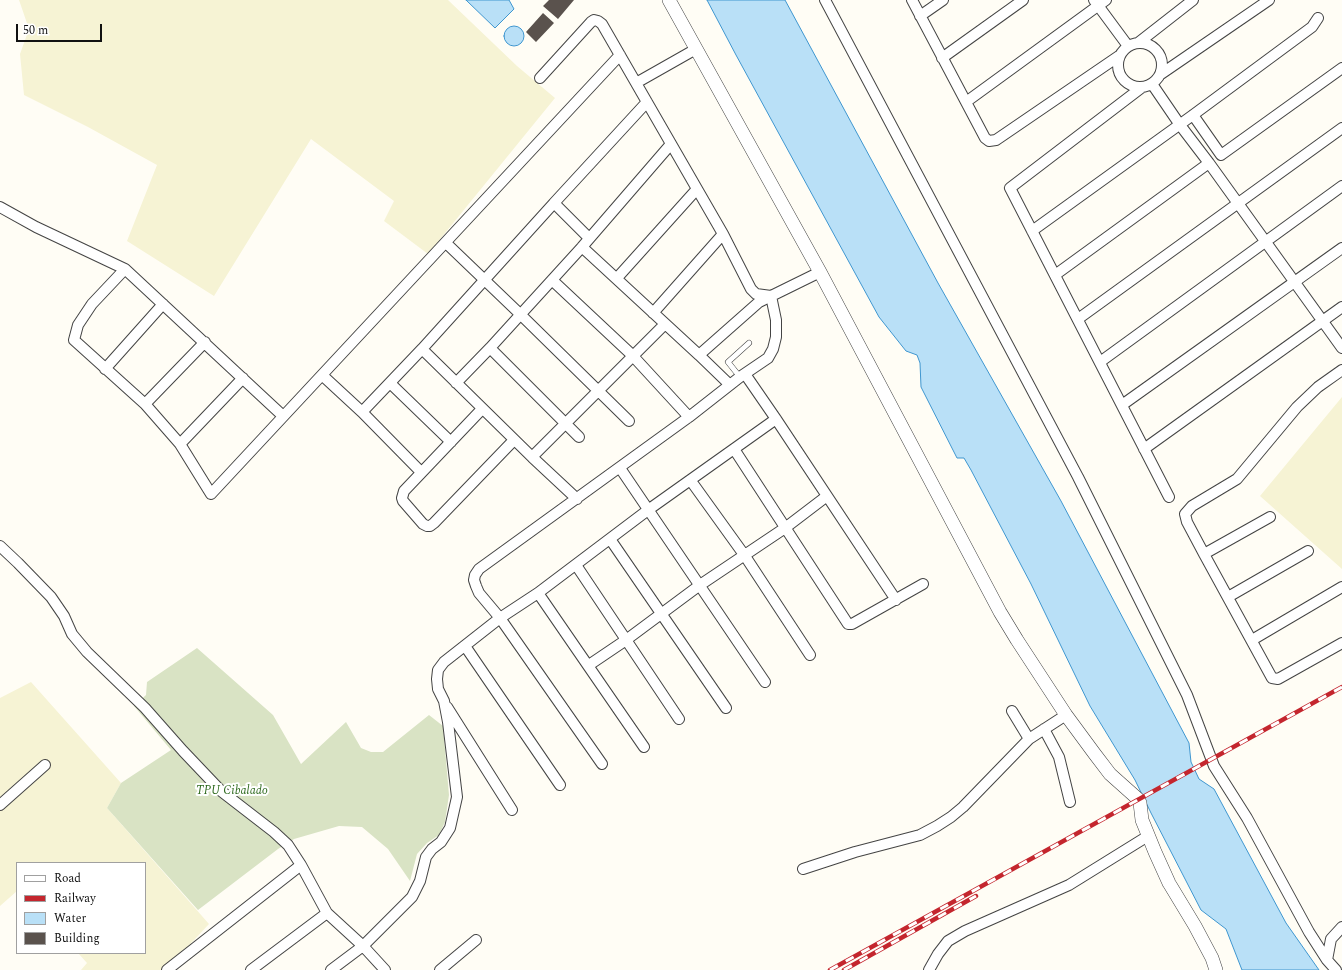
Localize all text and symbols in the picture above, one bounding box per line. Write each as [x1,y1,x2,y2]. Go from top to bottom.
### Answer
scale bar [18,16,104,42]
text: 50 m [23,21,48,40]
park label: TPU Cibalado [196,785,268,799]
legend [16,862,146,954]
text: Road [54,869,81,888]
text: Railway [54,889,96,908]
text: Water [54,909,86,928]
text: Building [54,929,100,948]

